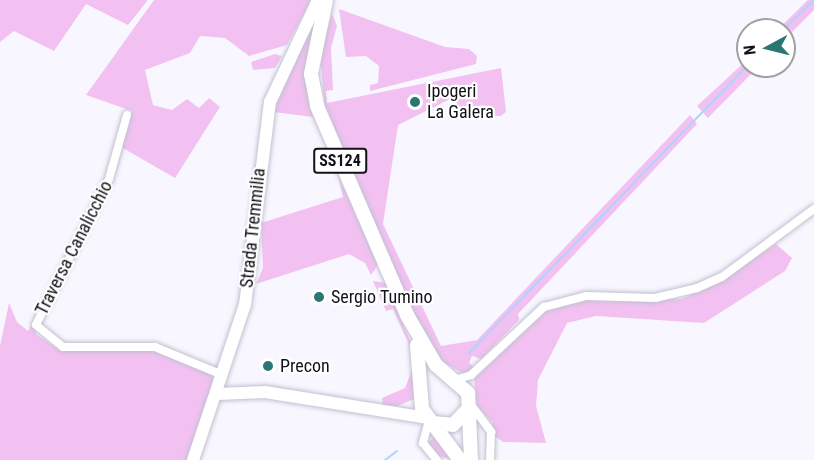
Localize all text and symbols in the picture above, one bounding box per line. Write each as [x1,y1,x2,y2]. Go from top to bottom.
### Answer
north arrow [736,18,796,78]
text: N [740,44,760,56]
place label: Ipogeri La Galera [427,81,494,124]
marker: Ipogeri La Galera [408,95,422,109]
road number: SS124 [313,148,367,174]
street label: Strada Tremmilia [236,167,270,289]
street label: Traversa Canalicchio [31,177,117,319]
place label: Sergio Tumino [331,286,433,308]
marker: Sergio Tumino [312,290,326,304]
place label: Precon [280,355,330,377]
marker: Precon [261,359,275,373]

